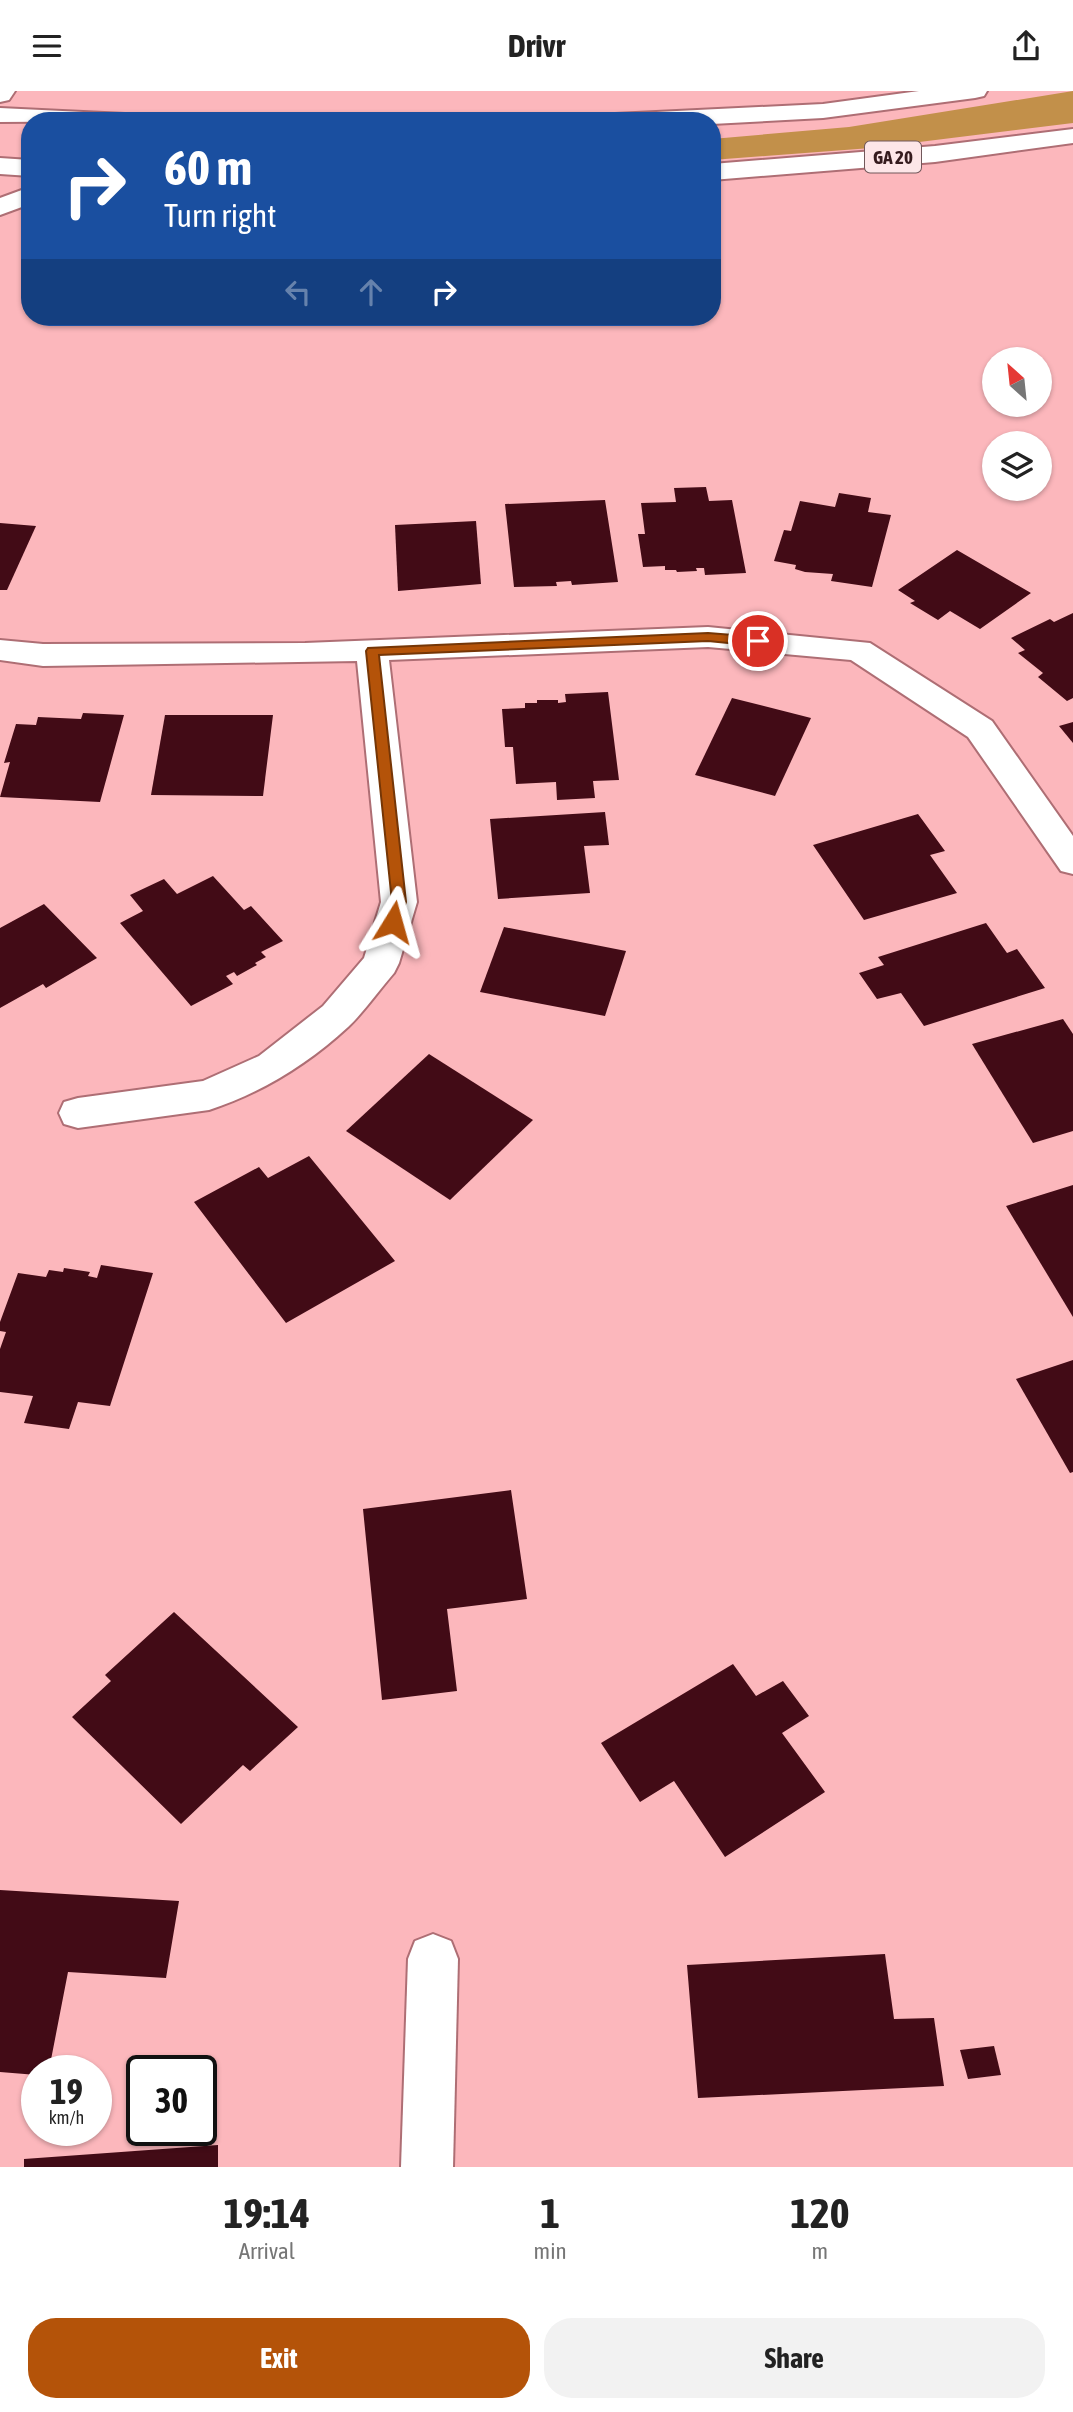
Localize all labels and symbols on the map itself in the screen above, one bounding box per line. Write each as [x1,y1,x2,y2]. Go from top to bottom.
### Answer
road number: GA 20 [865,141,921,173]
north arrow [982,347,1052,417]
pin [728,611,788,671]
position arrow [356,885,430,959]
speed limit sign: 30 [126,2055,217,2146]

